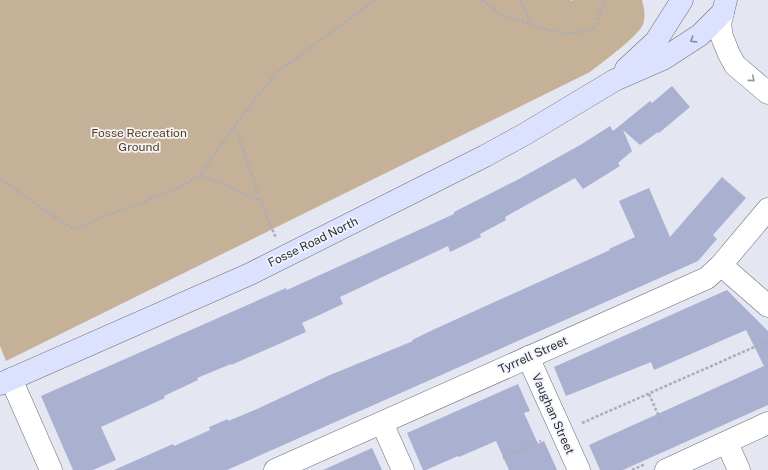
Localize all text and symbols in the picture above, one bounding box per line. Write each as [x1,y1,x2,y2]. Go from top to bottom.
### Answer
one-way arrow [690,35,697,42]
one-way arrow [747,75,754,82]
park label: Fosse Recreation Ground [91,126,187,154]
street label: Fosse Road North [266,214,360,270]
street label: Tyrrell Street [496,333,570,376]
street label: Vaughan Street [529,371,577,457]

